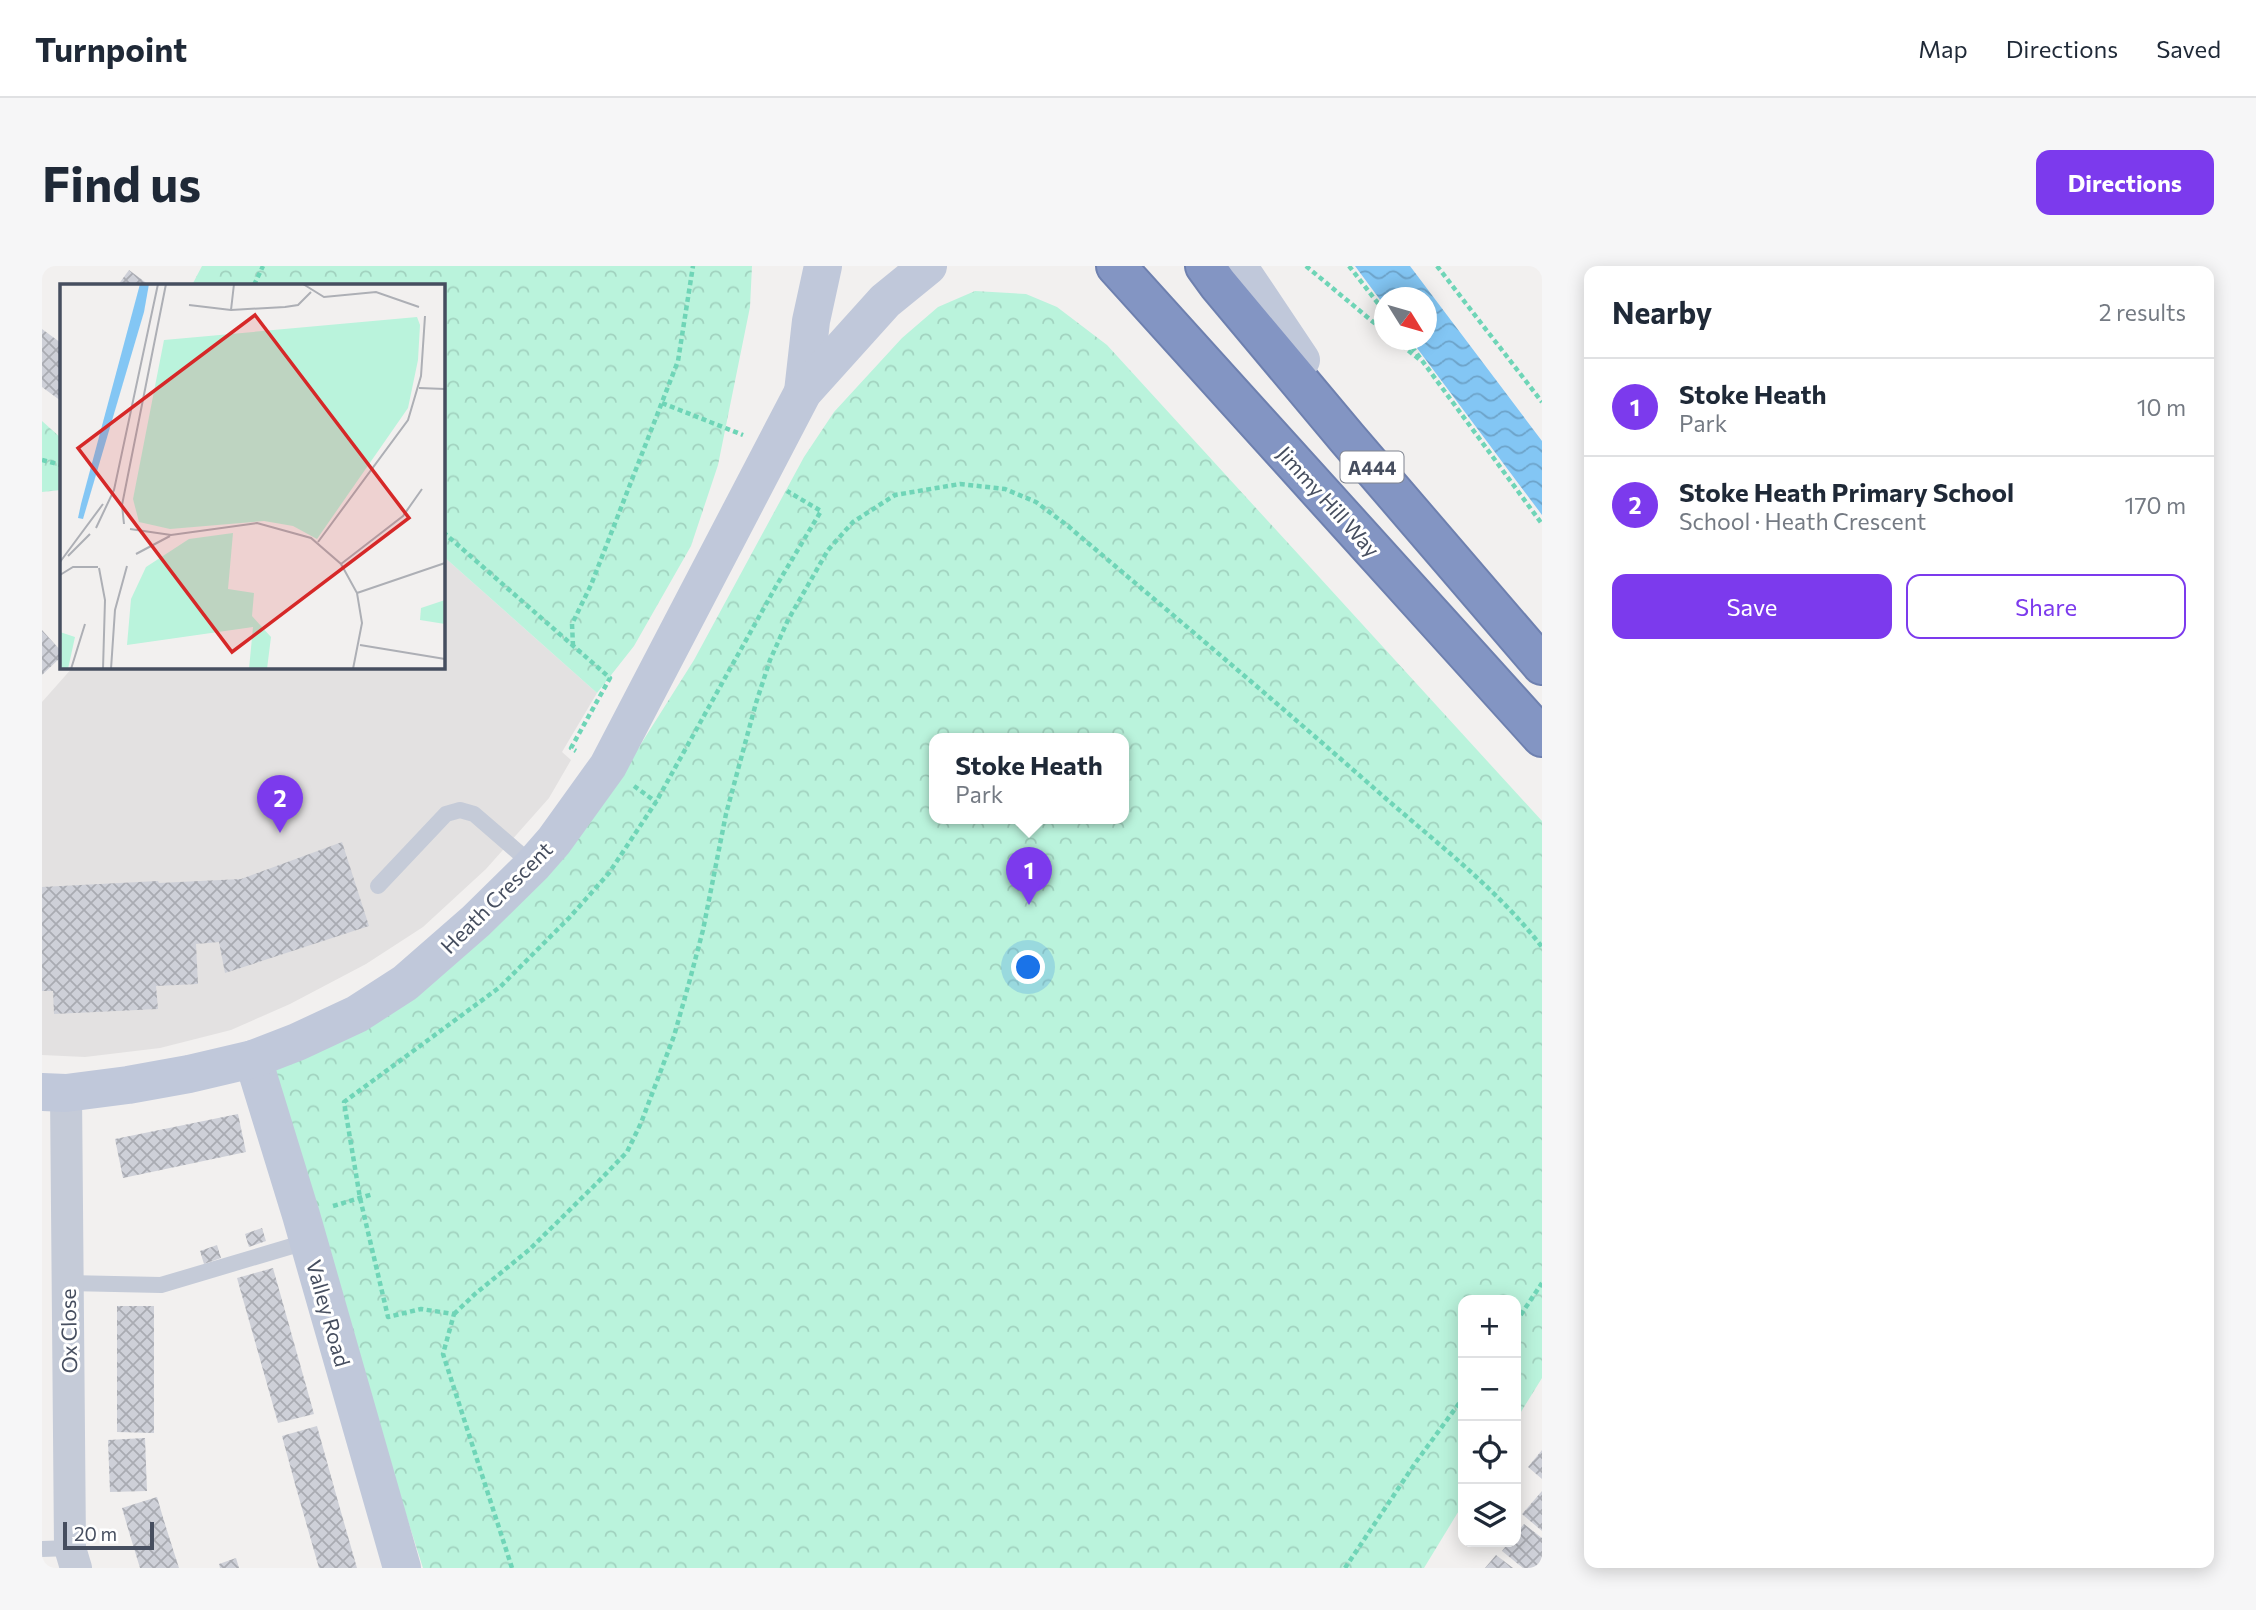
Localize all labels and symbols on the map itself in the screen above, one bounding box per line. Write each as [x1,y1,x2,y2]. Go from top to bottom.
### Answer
inset map [60,284,444,668]
north arrow [1374,287,1437,350]
street label: Jimmy Hill Way [1273,440,1385,562]
road number: A444 [1340,452,1404,482]
pin: 2 [257,775,303,833]
street label: Heath Crescent [435,836,557,958]
pin: 1 [1006,847,1052,905]
your location [1011,950,1045,984]
street label: Valley Road [302,1257,356,1369]
street label: Ox Close [55,1288,81,1374]
scale bar [63,1519,154,1551]

